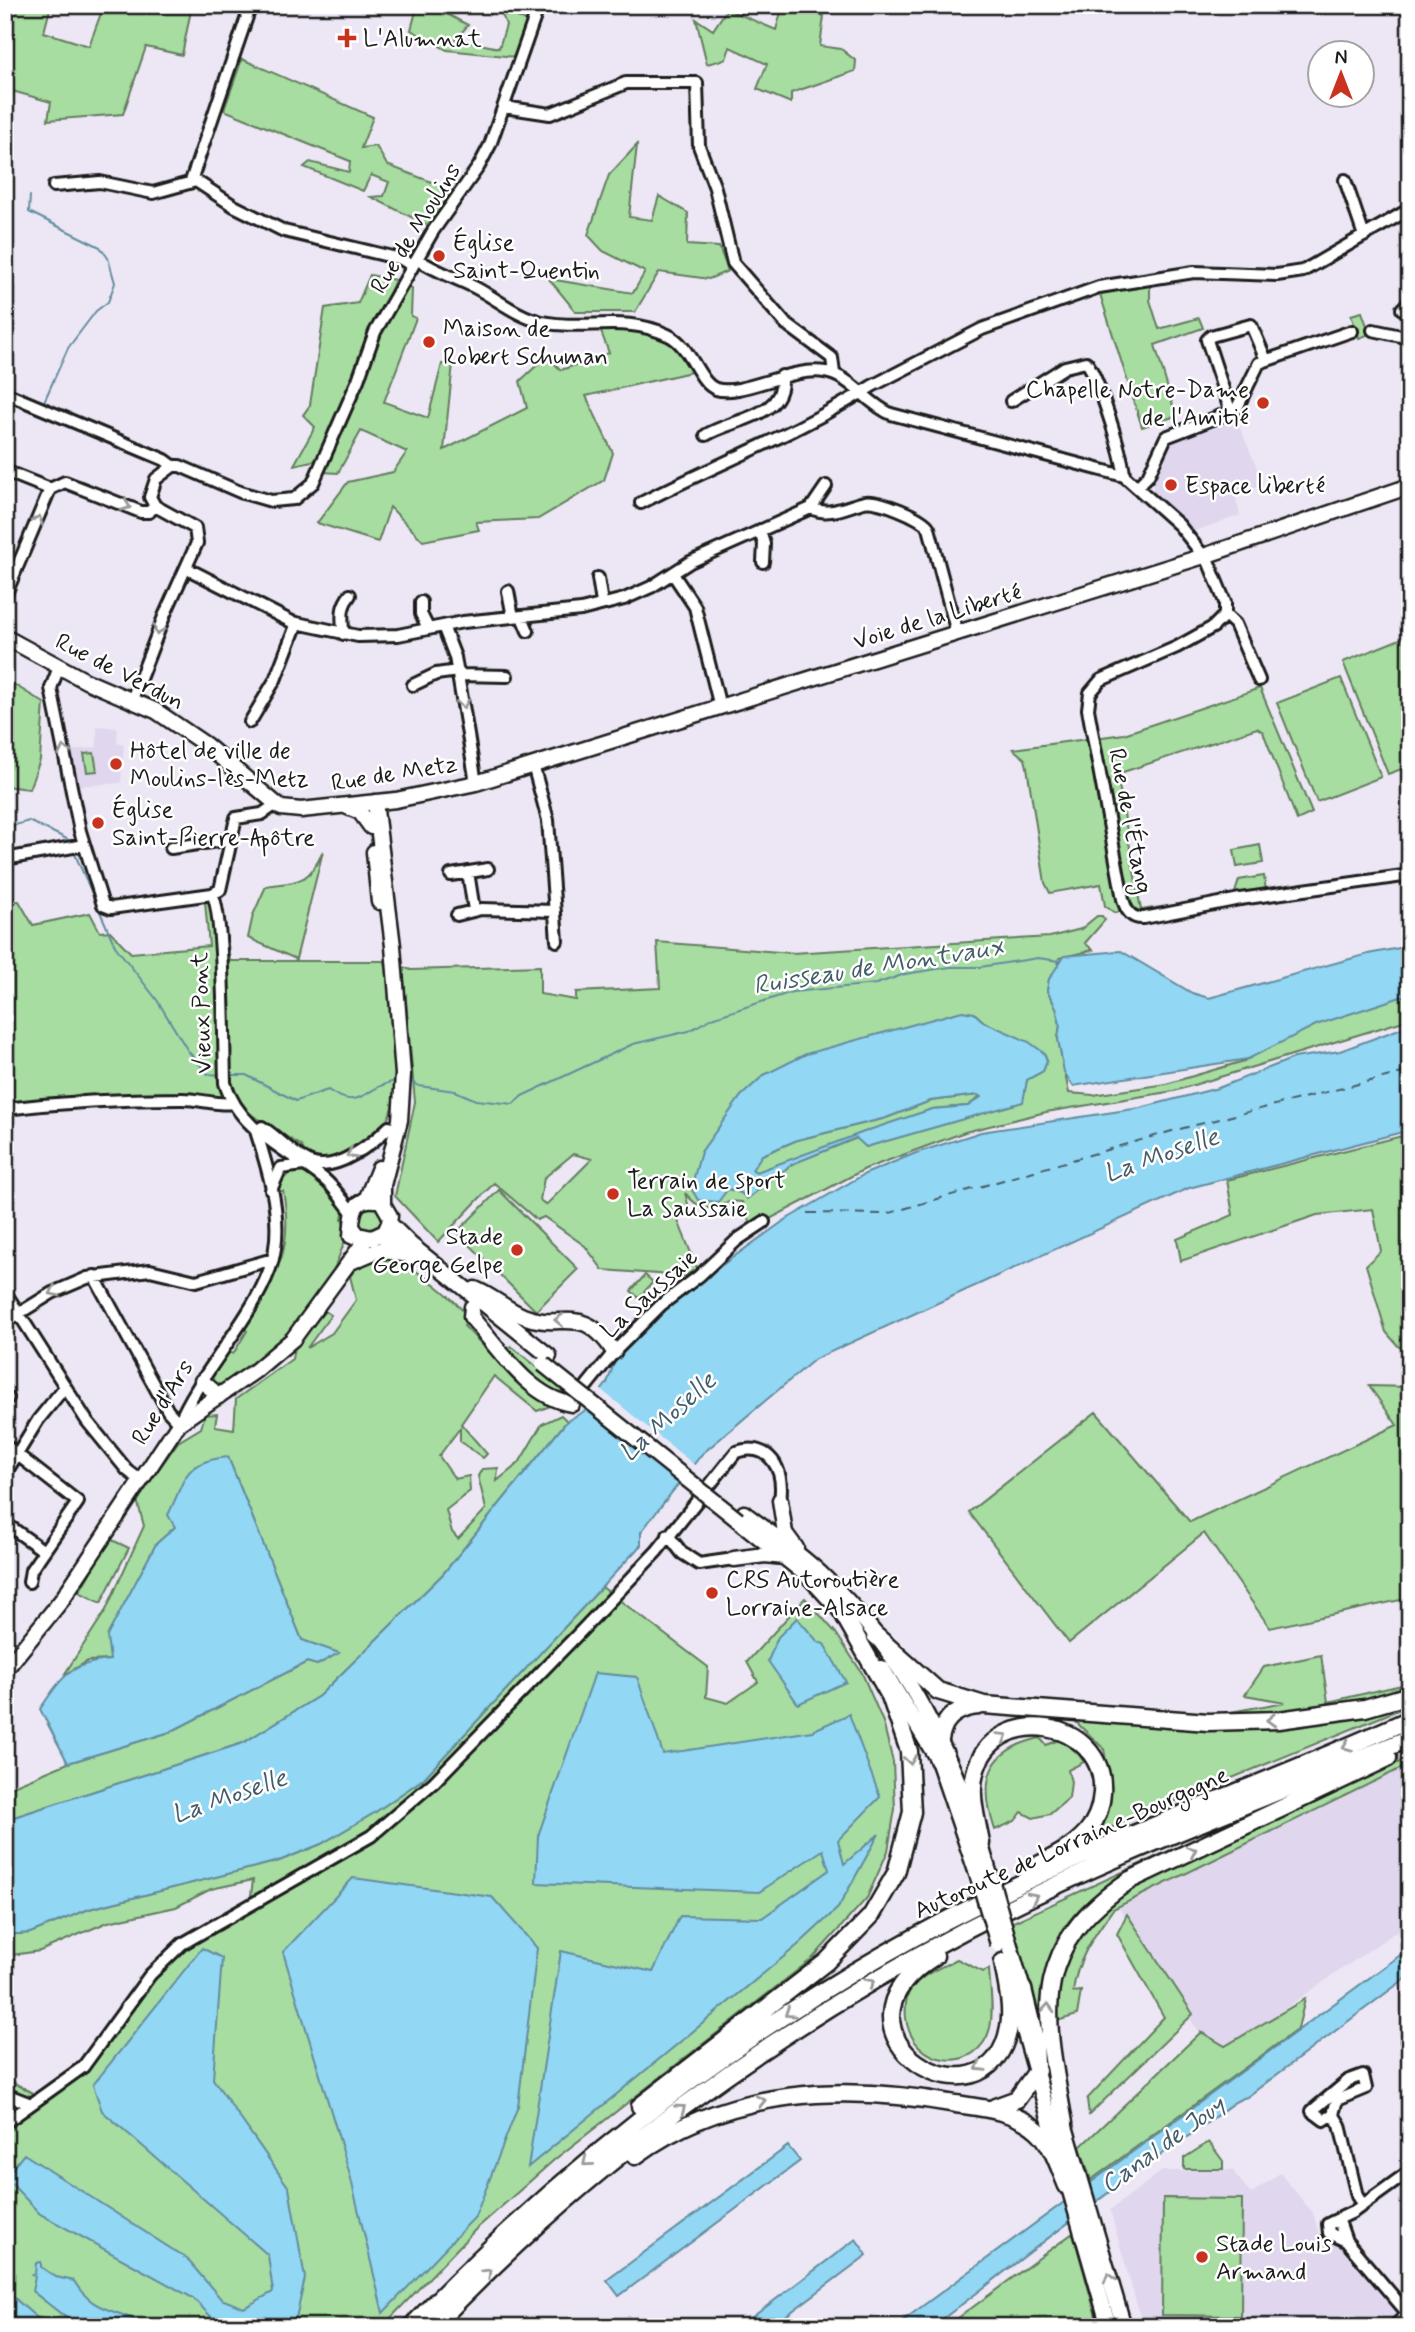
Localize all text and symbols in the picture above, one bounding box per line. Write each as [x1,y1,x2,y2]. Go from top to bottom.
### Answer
place label: L'Alumnat [363,24,482,55]
marker: L'Alumnat [337,28,357,48]
north arrow [1306,38,1376,108]
text: N [1335,46,1347,71]
street label: Rue de Moulins [364,157,469,300]
place label: Église Saint-Quentin [453,226,600,287]
marker: Église Saint-Quentin [431,248,447,264]
place label: Maison de Robert Schuman [443,314,608,373]
marker: Maison de Robert Schuman [421,334,437,350]
place label: Chapelle Notre-Dame de l'Amitié [1026,375,1249,434]
marker: Chapelle Notre-Dame de l'Amitié [1255,395,1271,411]
place label: Espace liberté [1185,471,1325,502]
marker: Espace liberté [1163,477,1179,493]
one-way arrow [119,497,131,511]
one-way arrow [30,515,44,527]
street label: Voie de la Liberté [850,577,1026,658]
one-way arrow [152,622,166,635]
street label: Rue de Verdun [50,627,189,718]
one-way arrow [455,698,470,710]
place label: Hôtel de ville de Moulins-lès-Metz [130,736,309,795]
one-way arrow [57,744,72,756]
street label: Rue de l'Étang [1098,745,1161,897]
street label: Rue de Metz [329,749,460,800]
marker: Hôtel de ville de Moulins-lès-Metz [108,756,124,772]
place label: Église Saint-Pierre-Apôtre [112,793,315,857]
marker: Église Saint-Pierre-Apôtre [90,815,106,831]
water label: Ruisseau de Montvaux [751,930,1006,1004]
street label: Vieux Pont [185,952,220,1074]
water label: La Moselle [1100,1120,1225,1191]
one-way arrow [346,1146,358,1160]
place label: Terrain de sport La Saussaie [627,1166,786,1225]
marker: Terrain de sport La Saussaie [605,1186,621,1202]
place label: Stade George Gelpe [372,1222,503,1283]
marker: Stade George Gelpe [509,1242,525,1258]
street label: La Saussaie [595,1242,705,1346]
one-way arrow [49,1284,61,1298]
one-way arrow [553,1312,564,1327]
street label: Rue d'Ars [125,1354,202,1451]
water label: La Moselle [613,1364,725,1470]
place label: CRS Autoroutière Lorraine-Alsace [726,1565,900,1624]
marker: CRS Autoroutière Lorraine-Alsace [704,1585,720,1601]
one-way arrow [1265,1713,1276,1728]
one-way arrow [995,1733,1008,1746]
one-way arrow [1342,1738,1354,1752]
one-way arrow [902,1754,917,1766]
street label: Autoroute de Lorraine-Bourgogne [909,1760,1235,1929]
water label: La Moselle [168,1761,293,1832]
one-way arrow [1185,1845,1197,1859]
one-way arrow [1026,1891,1038,1905]
one-way arrow [862,1978,875,1991]
one-way arrow [1041,2002,1056,2013]
one-way arrow [784,2005,797,2018]
one-way arrow [975,2059,988,2072]
water label: Canal de Jouy [1094,2088,1234,2202]
one-way arrow [755,2095,767,2109]
one-way arrow [673,2104,685,2117]
one-way arrow [582,2154,595,2166]
place label: Stade Louis Armand [1216,2229,1332,2288]
marker: Stade Louis Armand [1194,2249,1210,2265]
one-way arrow [479,2269,492,2282]
one-way arrow [1103,2272,1118,2284]

